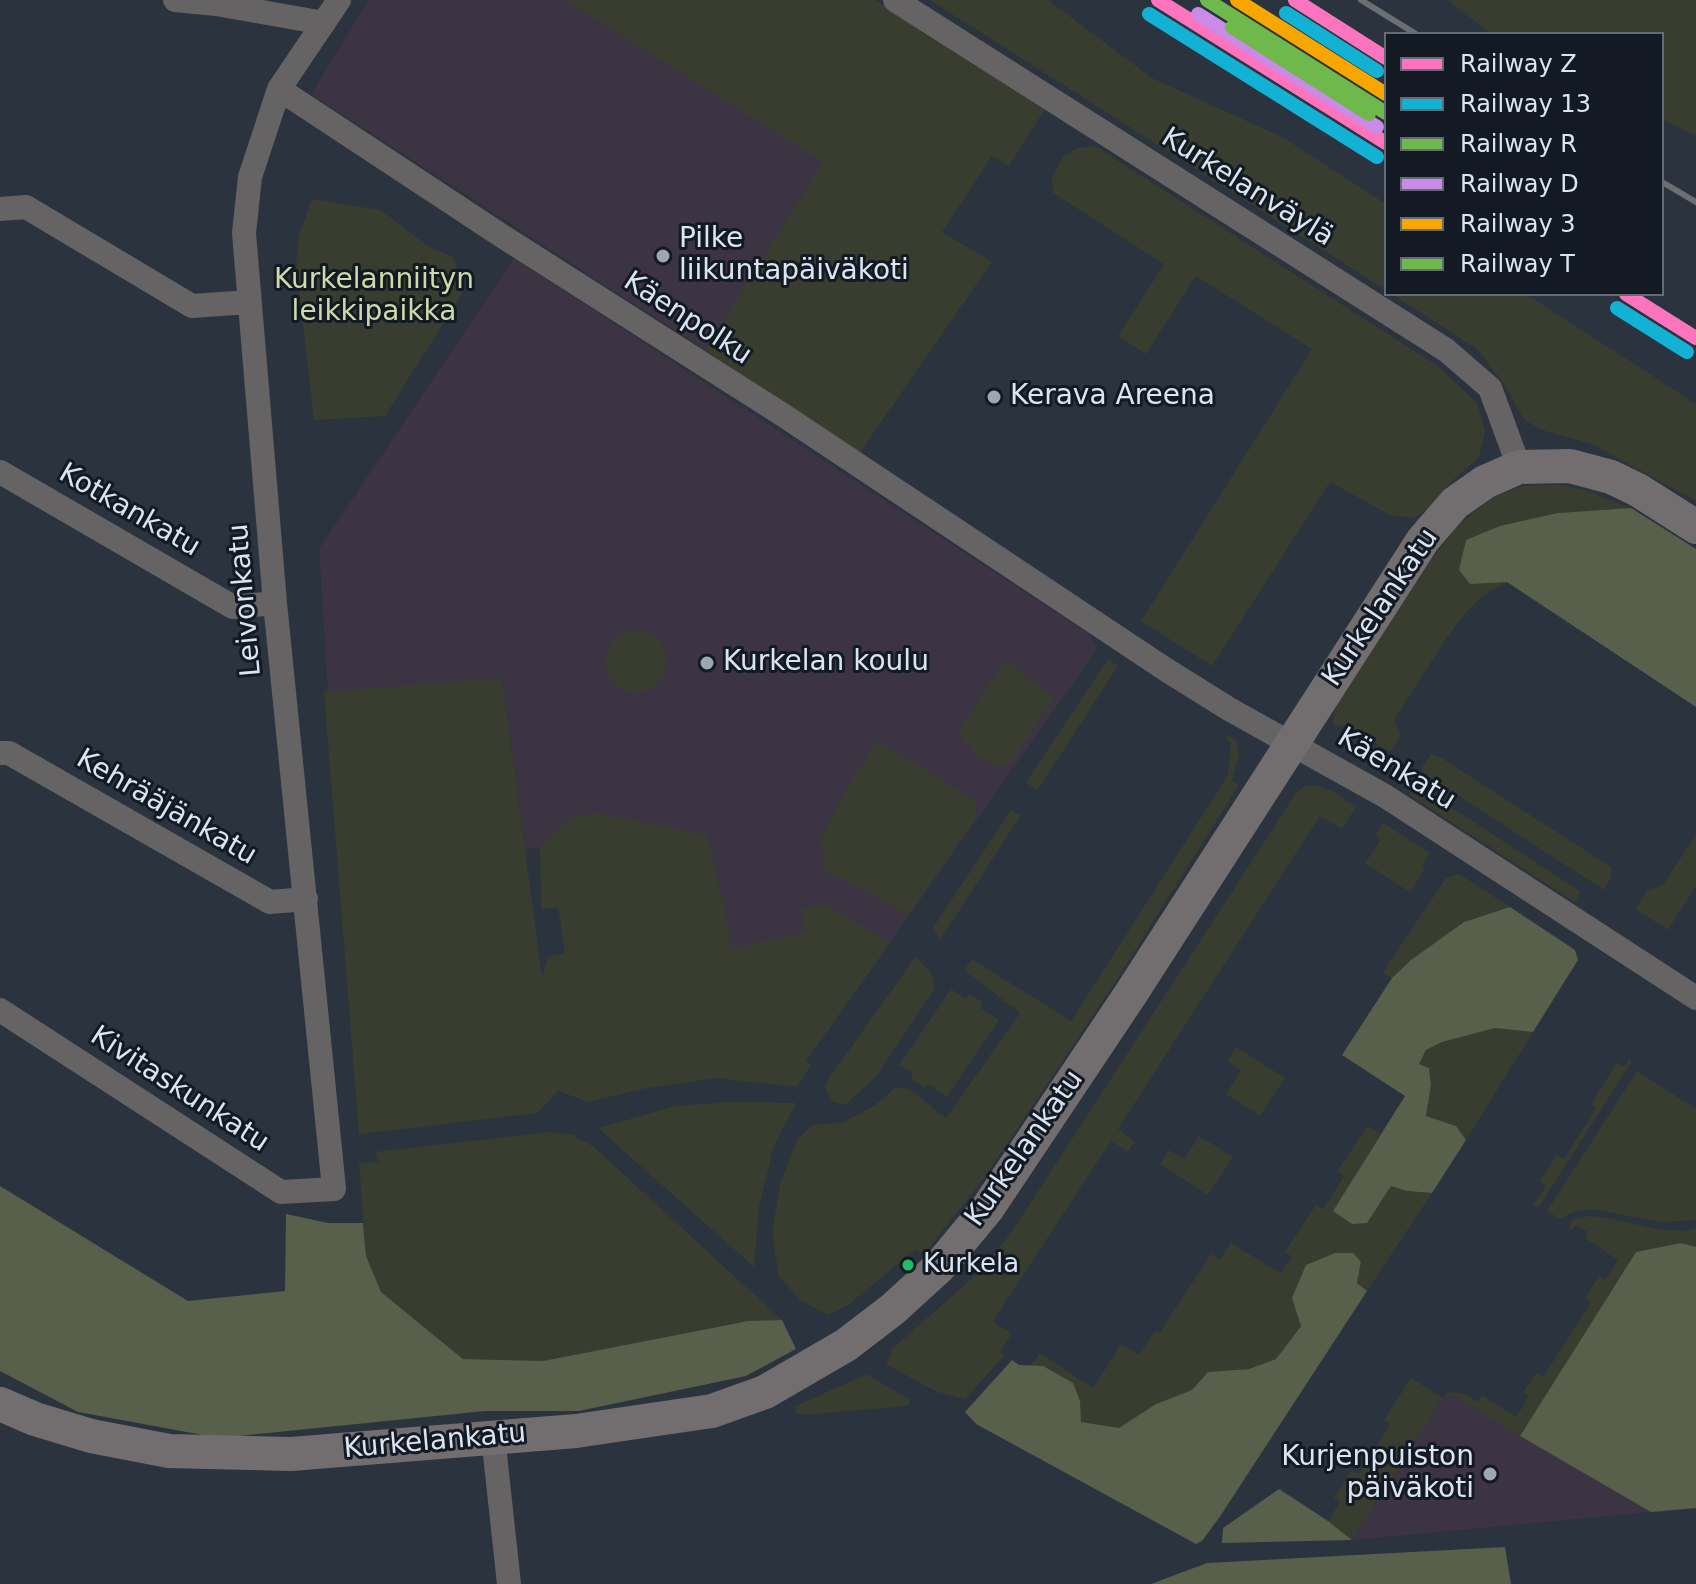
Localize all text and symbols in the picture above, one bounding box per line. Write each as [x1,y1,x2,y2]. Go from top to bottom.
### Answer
legend [1384,32,1664,296]
text: Railway Z [1460,50,1577,78]
text: Railway 13 [1460,90,1591,118]
street label: Kurkelanväylä [1155,122,1339,254]
text: Railway R [1460,130,1577,158]
text: Railway D [1460,170,1579,198]
text: Railway 3 [1460,210,1576,238]
place label: Pilke liikuntapäiväkoti [679,223,909,289]
marker: Pilke liikuntapäiväkoti [654,247,672,265]
text: Railway T [1460,250,1575,278]
park label: Kurkelanniityn leikkipaikka [274,264,474,330]
street label: Käenpolku [617,265,757,373]
place label: Kerava Areena [1010,380,1215,414]
marker: Kerava Areena [985,388,1003,406]
street label: Kotkankatu [52,457,206,565]
street label: Leivonkatu [223,522,269,678]
street label: Kurkelankatu [1316,523,1446,693]
place label: Kurkelan koulu [723,646,929,680]
marker: Kurkelan koulu [698,654,716,672]
street label: Käenkatu [1331,722,1461,818]
street label: Kehrääjänkatu [70,743,262,873]
street label: Kivitaskunkatu [84,1020,274,1160]
street label: Kurkelankatu [959,1064,1091,1234]
place label: Kurkela [923,1249,1019,1281]
marker: Kurkela [900,1257,916,1273]
street label: Kurkelankatu [342,1417,528,1467]
place label: Kurjenpuiston päiväkoti [1281,1441,1474,1507]
marker: Kurjenpuiston päiväkoti [1481,1465,1499,1483]

